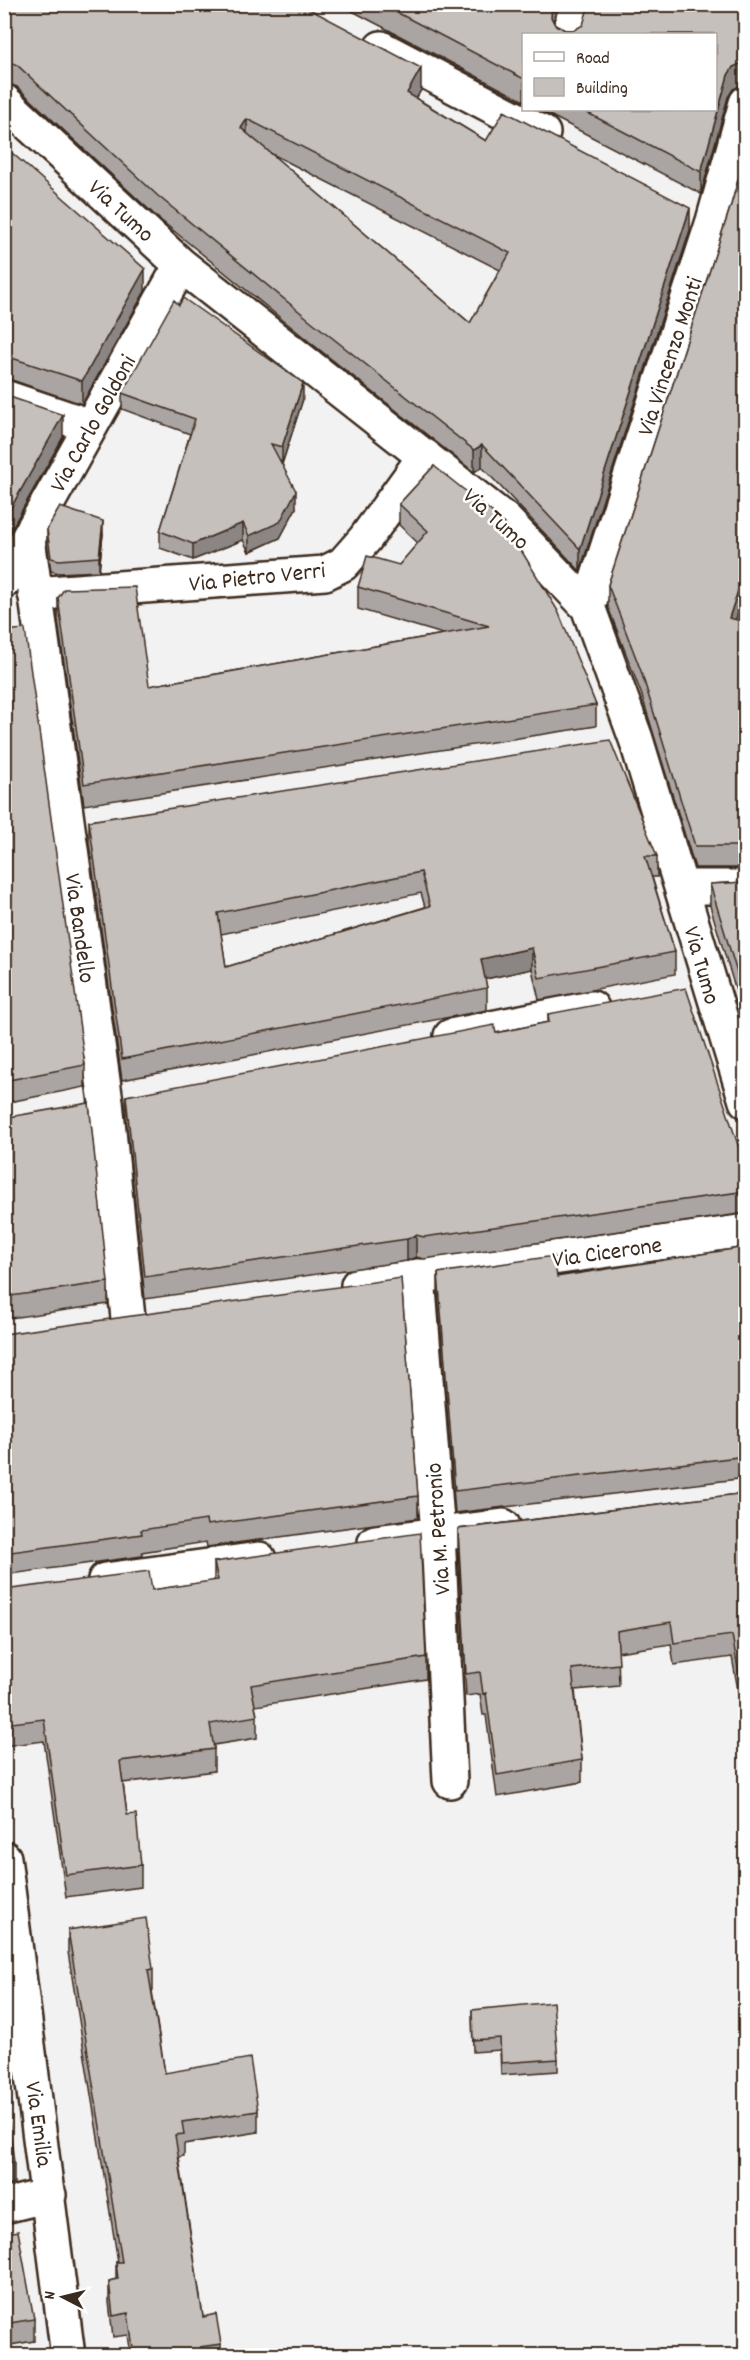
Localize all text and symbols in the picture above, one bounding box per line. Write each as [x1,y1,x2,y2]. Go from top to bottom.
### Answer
legend [522,33,717,111]
text: Road [576,47,610,72]
text: Building [576,77,628,102]
street label: Via Tumo [79,173,161,252]
street label: Via Vincenzo Monti [630,273,714,441]
street label: Via Carlo Goldoni [43,350,146,499]
street label: Via Tumo [454,481,536,560]
street label: Via Pietro Verri [188,555,327,603]
street label: Via Bandello [54,871,103,985]
street label: Via Tumo [673,923,727,1009]
street label: Via Cicerone [550,1229,664,1278]
street label: Via M. Petronio [418,1462,462,1596]
street label: Via Emilia [14,2080,60,2170]
north arrow [33,2267,93,2327]
text: N [39,2290,63,2301]

